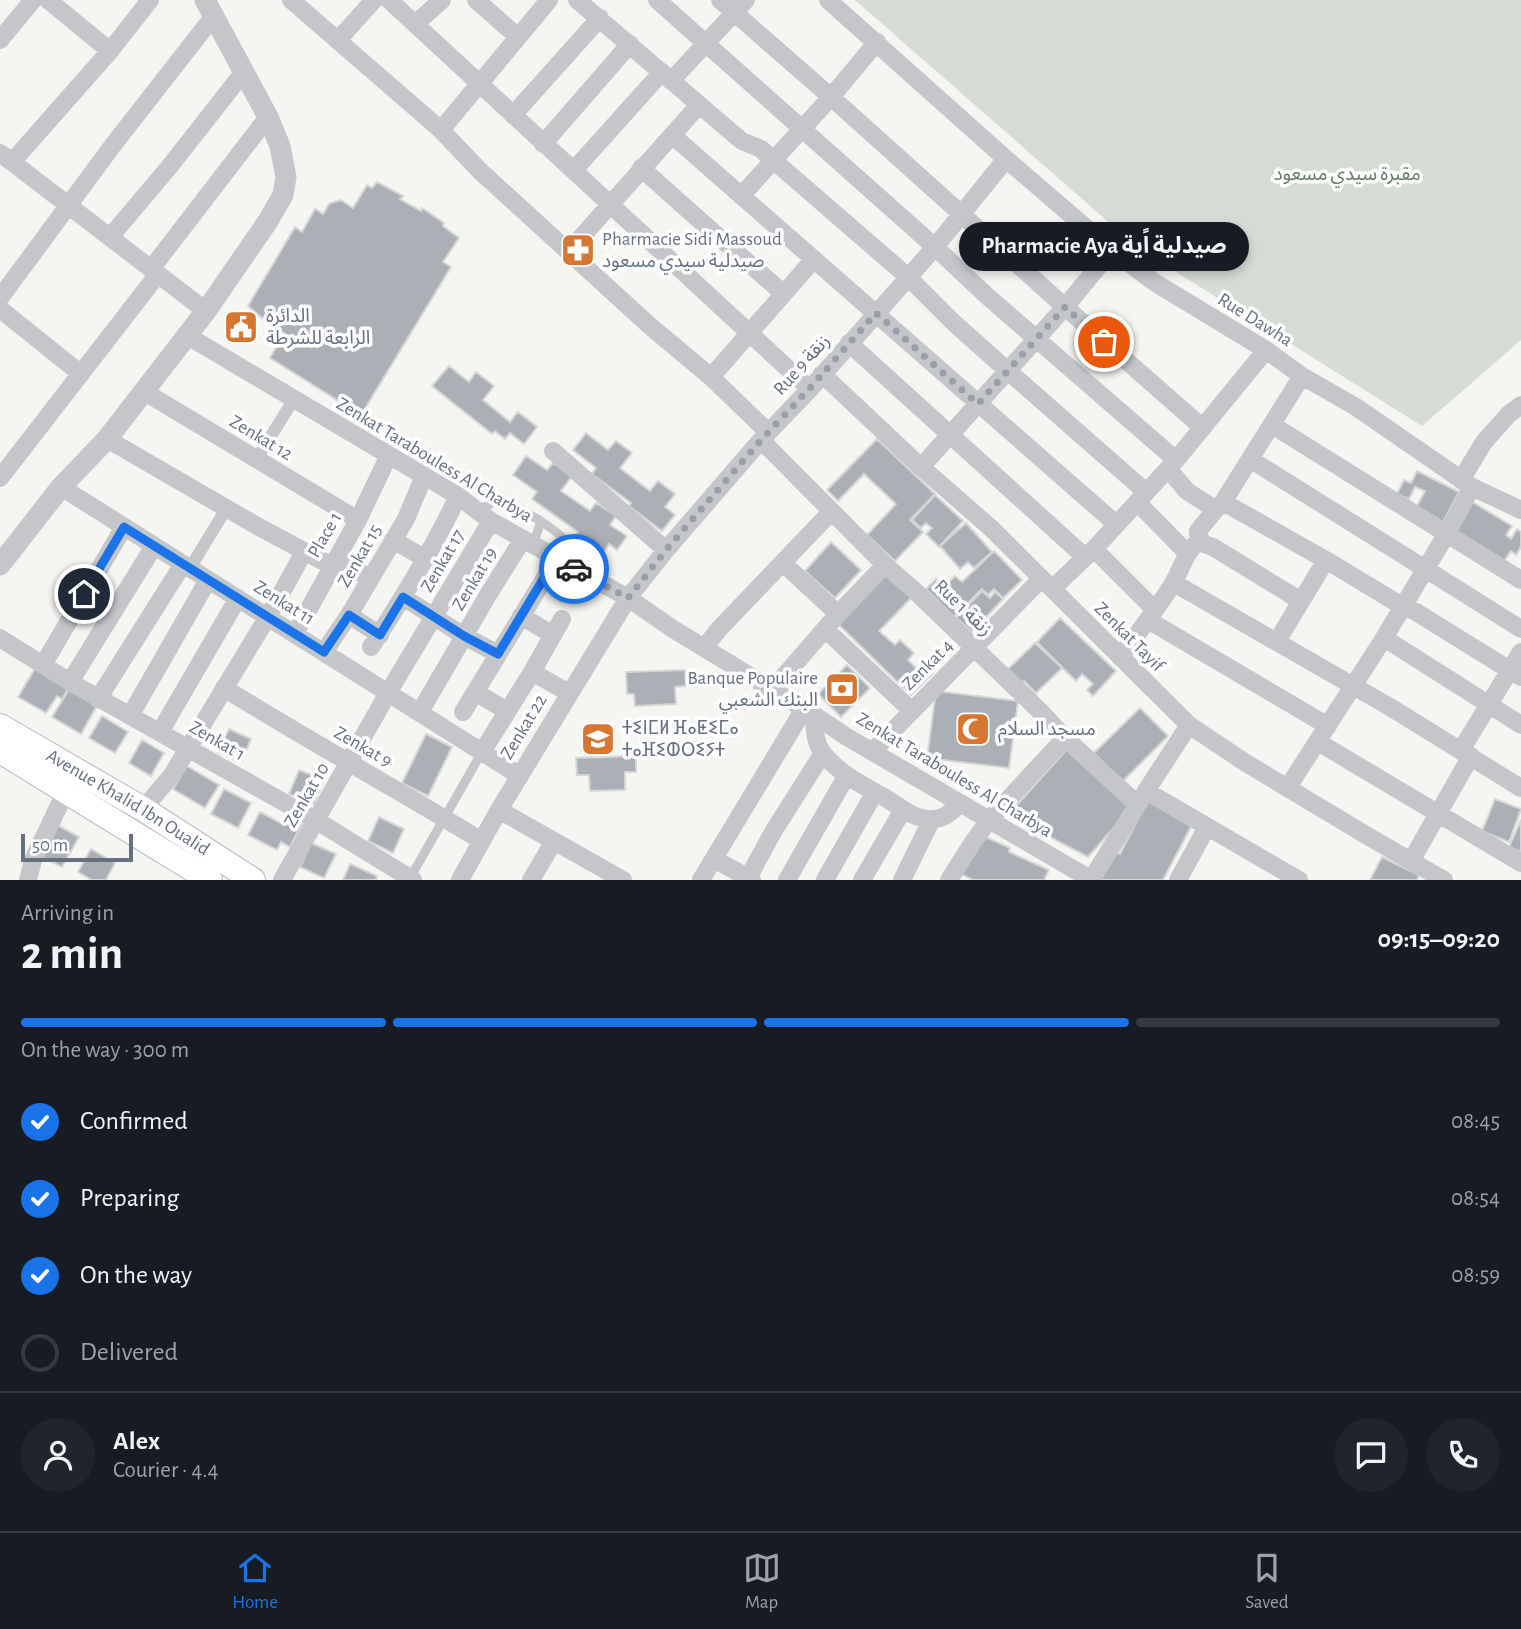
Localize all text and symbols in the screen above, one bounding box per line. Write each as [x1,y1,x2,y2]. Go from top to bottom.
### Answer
park label: مقبرة سيدي مسعود [1273,165,1421,188]
callout: Pharmacie Aya صيدلية اًية [959,223,1249,272]
place label: Pharmacie Sidi Massoud صيدلية سيدي مسعود [602,230,782,275]
pharmacy icon: Pharmacie Sidi Massoud صيدلية سيدي مسعود [559,231,597,269]
text: Pharmacie Aya صيدلية اًية [981,235,1227,258]
street label: Rue Dawha [1214,290,1296,350]
place label: الدائرة الرابعة للشرطة [266,307,370,349]
public building icon: الدائرة الرابعة للشرطة [222,308,260,346]
pin [1074,312,1134,372]
icon: bag [1085,323,1123,361]
street label: Rue 9 زنقة [770,331,835,400]
street label: Zenkat Tarabouless Al Charbya [333,394,535,526]
street label: Zenkat 12 [226,412,296,464]
street label: Place 1 [305,509,345,561]
street label: Zenkat 15 [335,521,385,591]
street label: Zenkat 17 [418,526,468,596]
courier [539,534,609,604]
street label: Zenkat 19 [449,544,501,614]
icon: car [555,550,593,588]
pin [54,564,114,624]
icon: home [65,575,103,613]
street label: Rue 1 زنقة [930,576,995,640]
street label: Zenkat 11 [250,577,318,629]
street label: Zenkat Tayif [1091,599,1168,676]
street label: Zenkat 4 [899,636,957,694]
place label: Banque Populaire البنك الشعبي [687,669,818,714]
bank icon: Banque Populaire البنك الشعبي [823,670,861,708]
street label: Zenkat 22 [497,691,551,763]
street label: Zenkat Tarabouless Al Charbya [853,709,1055,841]
mosque icon: مسجد السلام [954,710,992,748]
street label: Zenkat 1 [186,718,248,764]
place label: ⵜⵉⵏⵎⵍ ⴼⴰⵟⵉⵎⴰ ⵜⴰⴼⵉⵀⵔⵉⵢⵜ [622,719,739,760]
school or university icon: ⵜⵉⵏⵎⵍ ⴼⴰⵟⵉⵎⴰ ⵜⴰⴼⵉⵀⵔⵉⵢⵜ [579,720,617,758]
place label: مسجد السلام [998,720,1096,743]
street label: Zenkat 9 [331,723,395,771]
street label: Avenue Khalid Ibn Oualid [43,746,213,859]
street label: Zenkat 10 [281,760,333,830]
scale bar [21,831,133,863]
text: 50 m [32,836,68,855]
text: Arriving in [21,902,114,925]
text: 09:15–09:20 [1378,926,1500,952]
text: 2 min [21,931,123,977]
text: On the way · 300 m [21,1039,189,1062]
icon: check [21,1103,59,1141]
text: Confirmed [80,1108,188,1134]
text: 08:45 [1451,1110,1500,1133]
icon: check [21,1180,59,1218]
text: Preparing [80,1185,179,1211]
text: 08:54 [1451,1187,1500,1210]
icon: check [21,1257,59,1295]
text: On the way [80,1262,192,1288]
text: 08:59 [1451,1264,1500,1287]
text: Delivered [80,1339,178,1365]
button: person [21,1418,95,1492]
button: chat [1334,1418,1408,1492]
button: phone [1426,1418,1500,1492]
text: Alex [113,1428,160,1454]
text: Courier · 4.4 [113,1459,219,1482]
tab: Home [232,1549,278,1614]
tab: Map [743,1549,781,1614]
tab: Saved [1245,1549,1289,1614]

